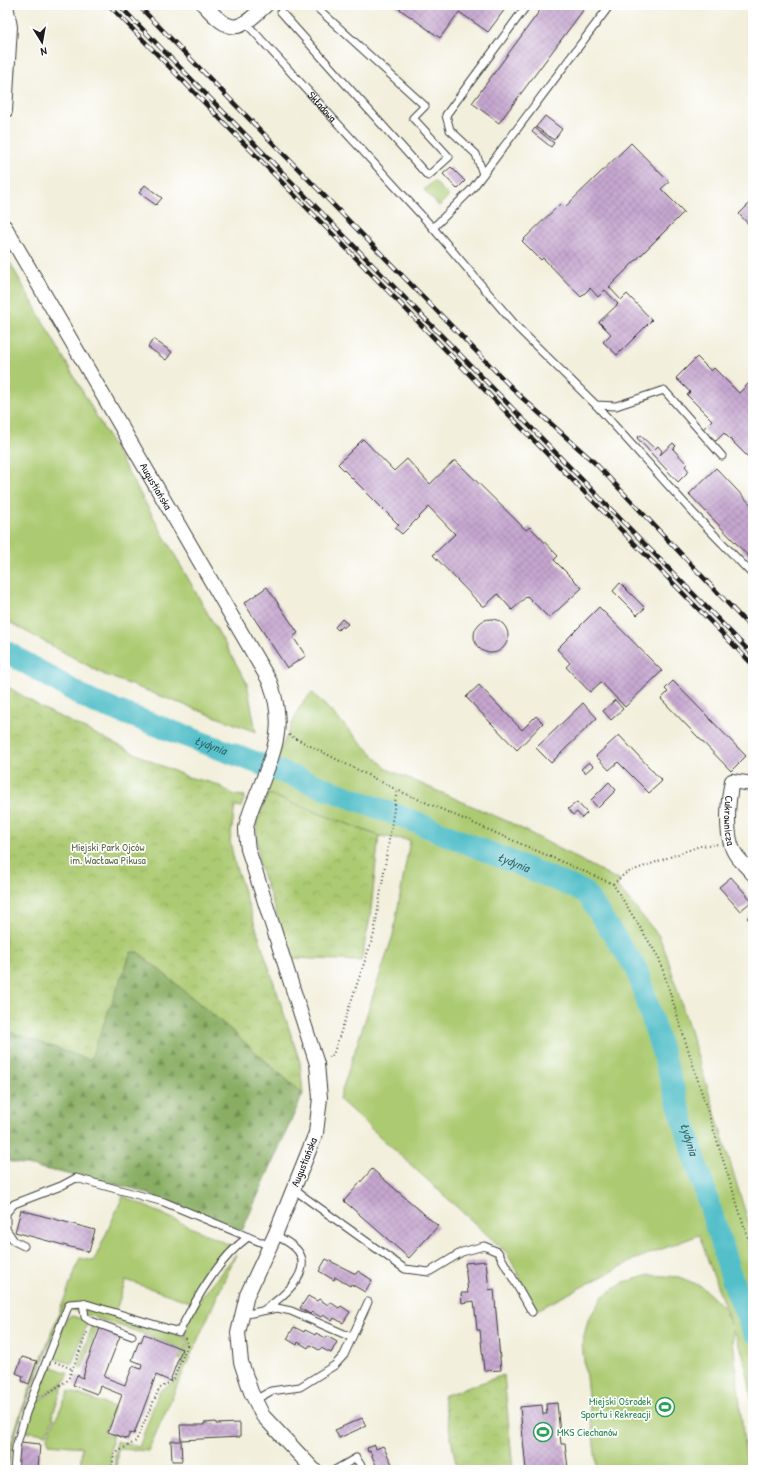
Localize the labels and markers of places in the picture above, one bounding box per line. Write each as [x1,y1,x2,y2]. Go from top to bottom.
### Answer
place label: Miejski Ośrodek Sportu i Rekreacji [581,1394,651,1421]
sports icon: Miejski Ośrodek Sportu i Rekreacji [654,1396,676,1418]
sports icon: MKS Ciechanów [532,1421,554,1443]
place label: MKS Ciechanów [557,1425,617,1439]

